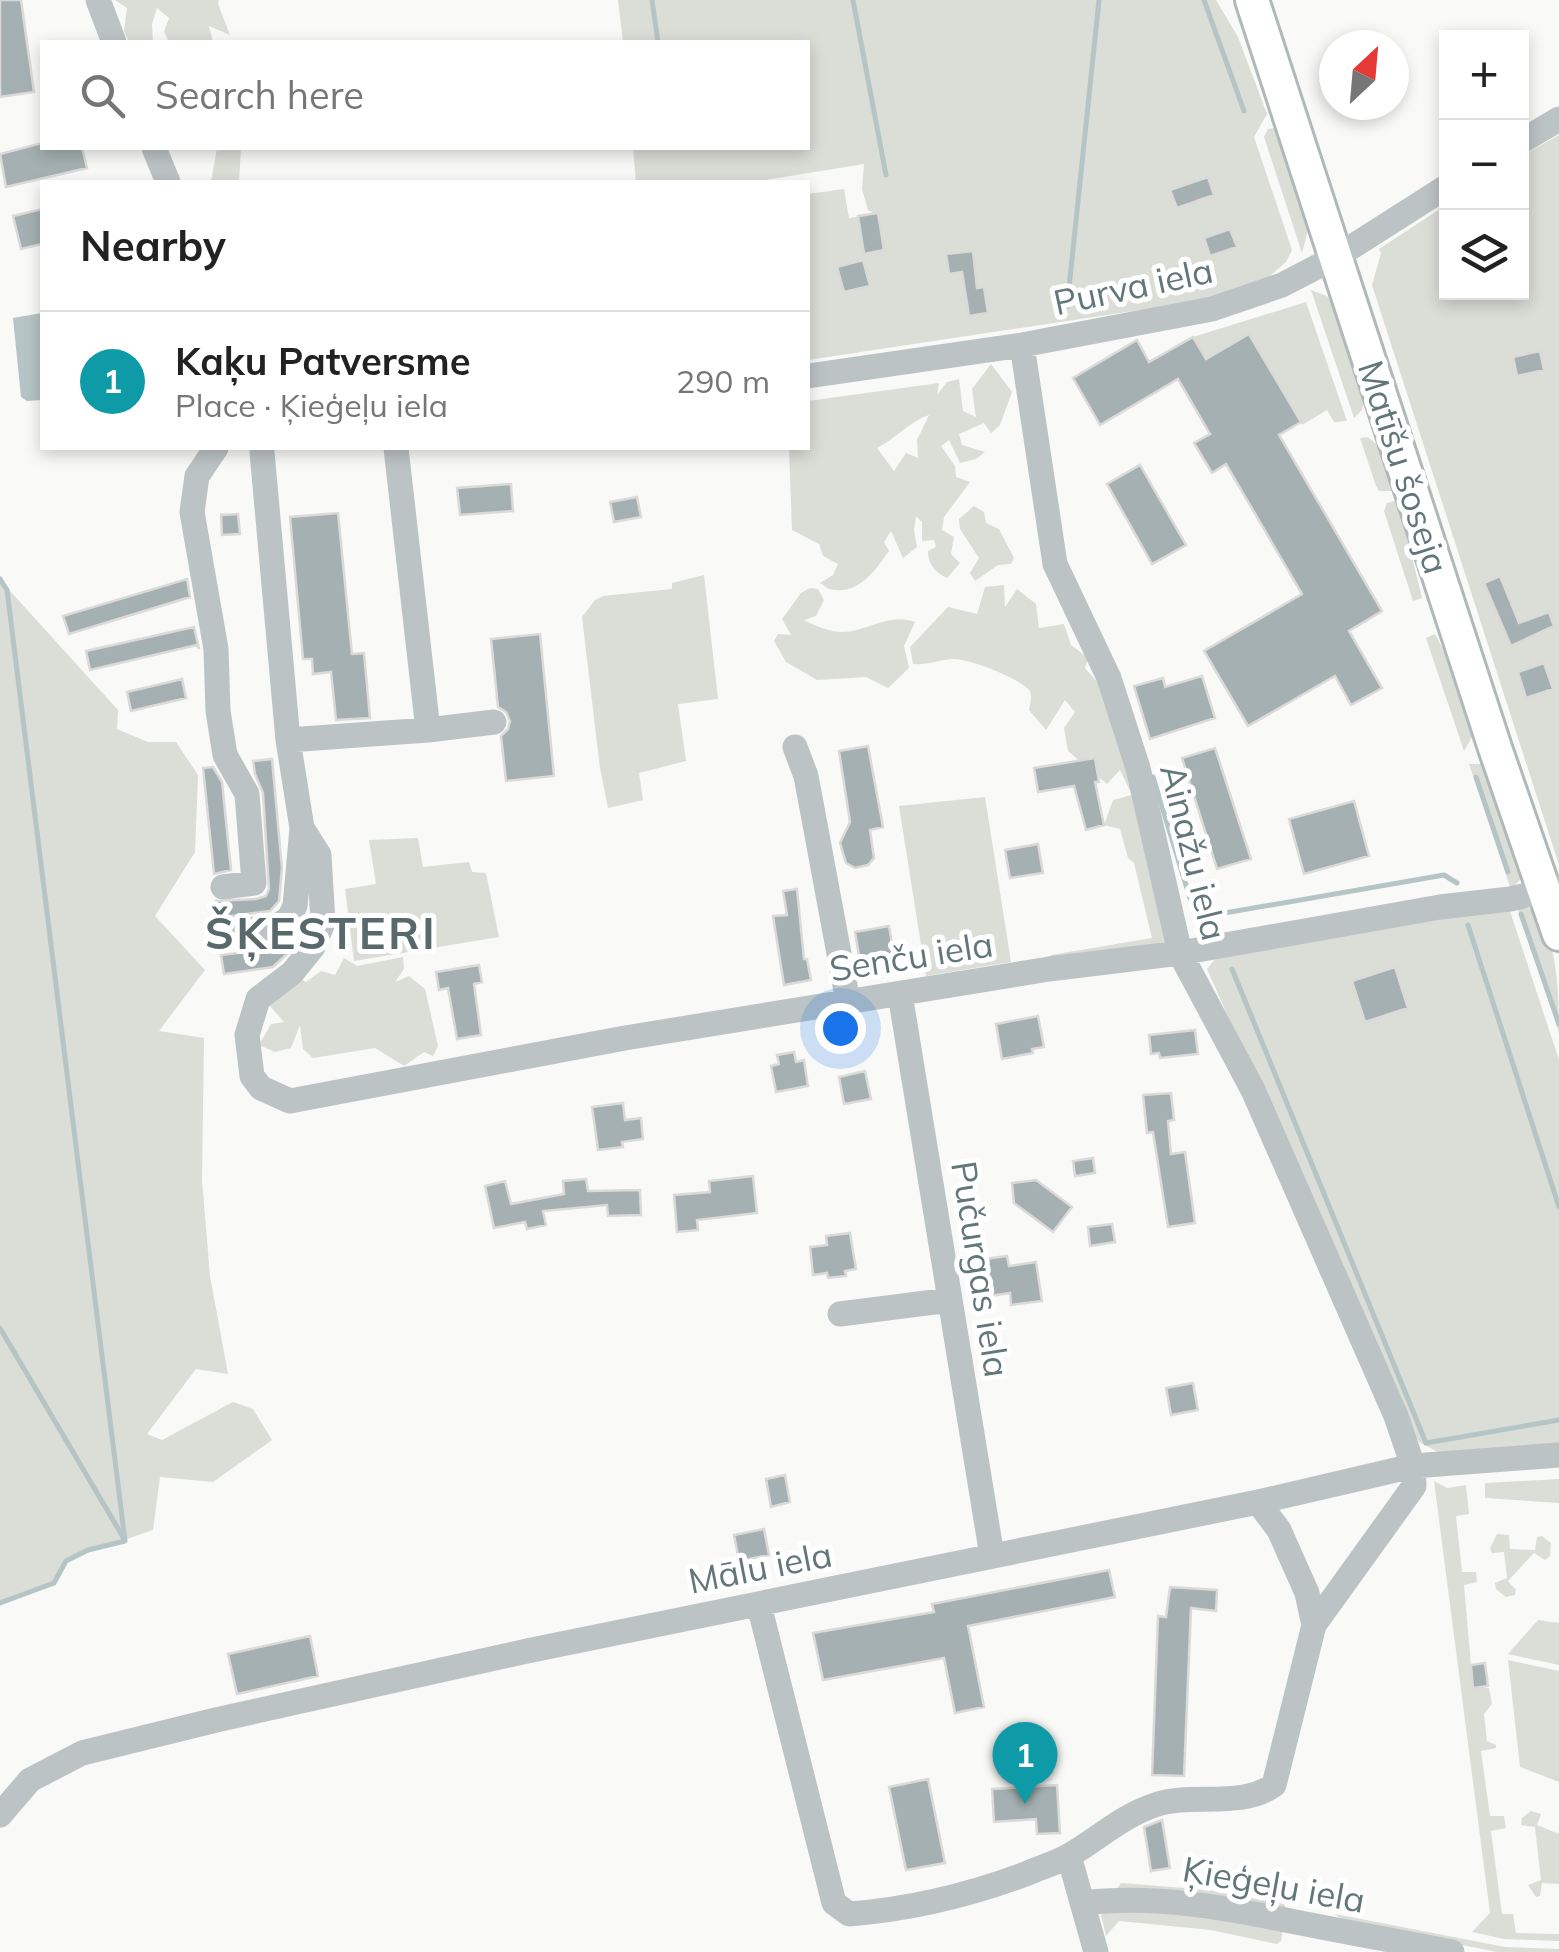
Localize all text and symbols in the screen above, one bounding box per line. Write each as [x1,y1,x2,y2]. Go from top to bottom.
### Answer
north arrow [1319,30,1409,120]
map controls [1439,30,1529,300]
button: + [1439,30,1529,120]
search box [40,40,810,150]
icon: search [75,68,130,123]
text: Search here [155,71,364,119]
button: − [1439,120,1529,210]
button: layers [1439,210,1529,300]
text: Nearby [80,219,226,272]
street label: Purva iela [1049,248,1217,324]
text: Kaķu Patversme [175,337,471,385]
street label: Matīšu šoseja [1349,355,1459,579]
text: 1 [103,361,122,401]
text: 290 m [676,361,770,401]
text: Place · Ķieģeļu iela [175,385,448,425]
street label: Ainažu iela [1151,759,1237,945]
district label: ŠĶESTERI [205,904,437,962]
street label: Senču iela [826,921,996,991]
your location [815,1003,866,1054]
street label: Pučurgas iela [942,1158,1020,1380]
street label: Mālu iela [684,1532,836,1602]
pin: 1 [992,1722,1058,1804]
street label: Ķieģeļu iela [1179,1846,1368,1923]

